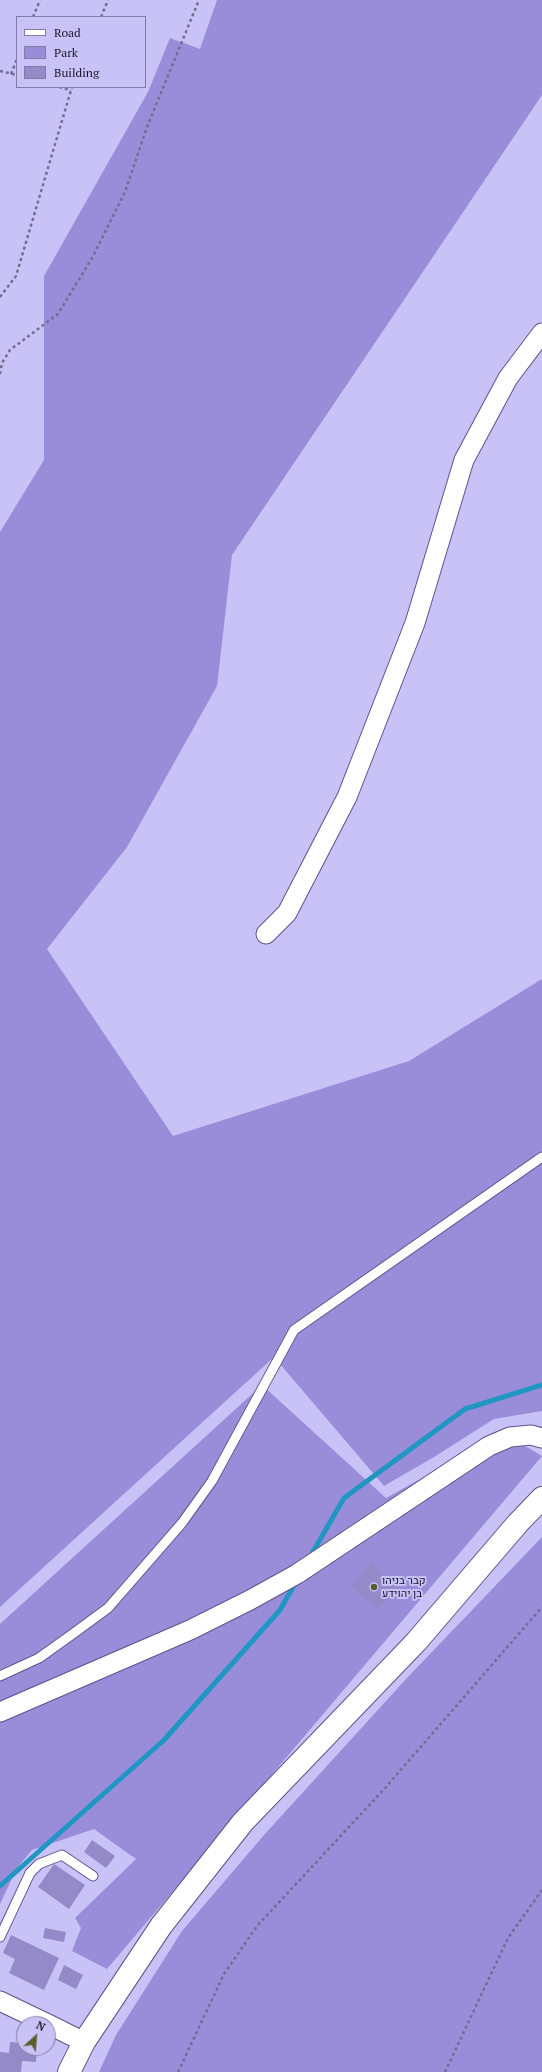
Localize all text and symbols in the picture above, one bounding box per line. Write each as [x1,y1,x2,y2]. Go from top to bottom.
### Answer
legend [16,16,146,88]
text: Road [54,25,81,40]
text: Park [54,45,78,60]
text: Building [54,65,99,80]
place label: קבר בניהו בן יהוידע [382,1574,426,1600]
marker: קבר בניהו בן יהוידע [369,1582,379,1592]
north arrow [16,2016,56,2056]
text: N [34,2018,48,2034]

